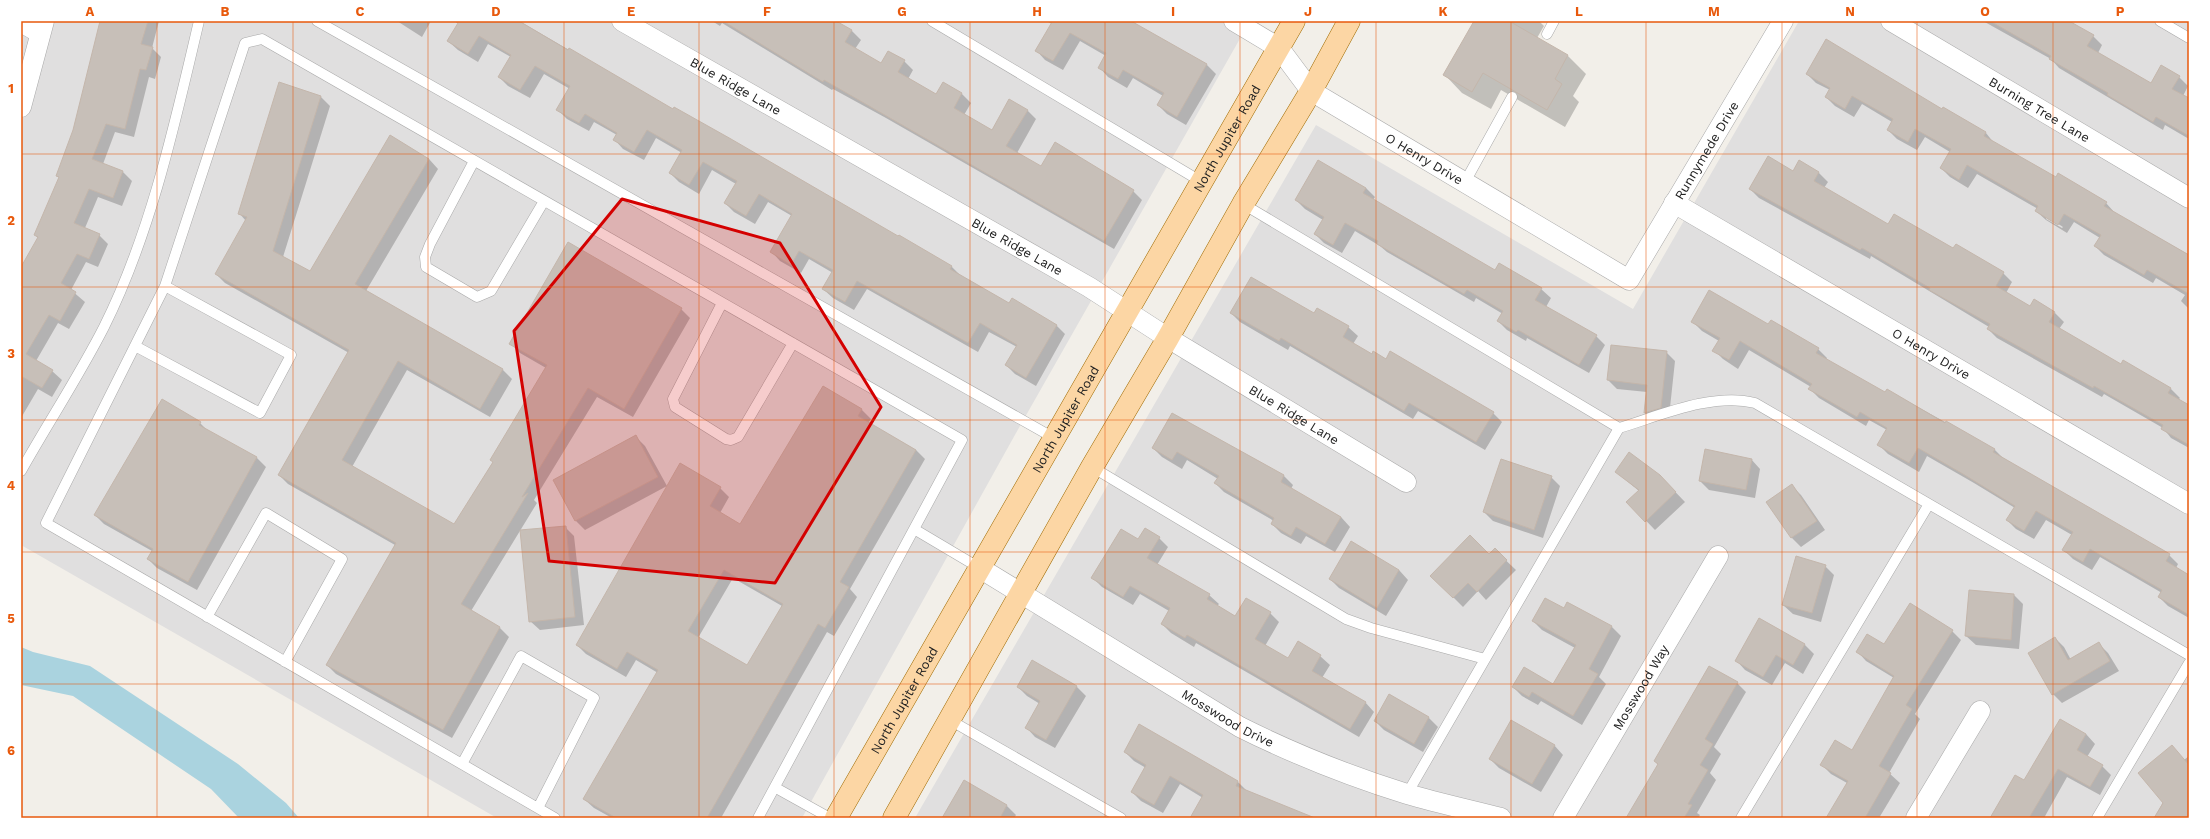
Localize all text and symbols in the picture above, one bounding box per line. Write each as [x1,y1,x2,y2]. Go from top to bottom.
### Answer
text: A [86,4,95,19]
text: B [221,4,230,19]
text: C [356,4,365,19]
text: D [491,4,501,19]
text: E [627,4,635,19]
text: F [763,4,771,19]
text: G [897,4,907,19]
text: H [1032,4,1042,19]
text: I [1171,4,1175,19]
text: J [1304,4,1312,19]
text: K [1438,4,1448,19]
text: L [1575,4,1583,19]
text: M [1708,4,1720,19]
text: N [1845,4,1855,19]
text: O [1980,4,1990,19]
text: P [2116,4,2125,19]
street label: Blue Ridge Lane [687,54,784,118]
street label: Burning Tree Lane [1986,74,2093,146]
text: 1 [8,81,14,96]
street label: North Jupiter Road [1190,82,1264,195]
street label: Runnymede Drive [1672,99,1742,202]
street label: O Henry Drive [1383,130,1466,188]
text: 2 [7,213,15,228]
street label: Blue Ridge Lane [969,215,1065,278]
street label: O Henry Drive [1889,325,1973,382]
text: 3 [7,346,15,361]
street label: North Jupiter Road [1029,363,1102,476]
street label: Blue Ridge Lane [1246,382,1342,448]
text: 4 [7,478,16,493]
text: 5 [7,611,15,626]
street label: Mosswood Way [1610,642,1672,733]
street label: North Jupiter Road [868,644,941,756]
street label: Mosswood Drive [1179,686,1276,750]
text: 6 [7,743,15,758]

